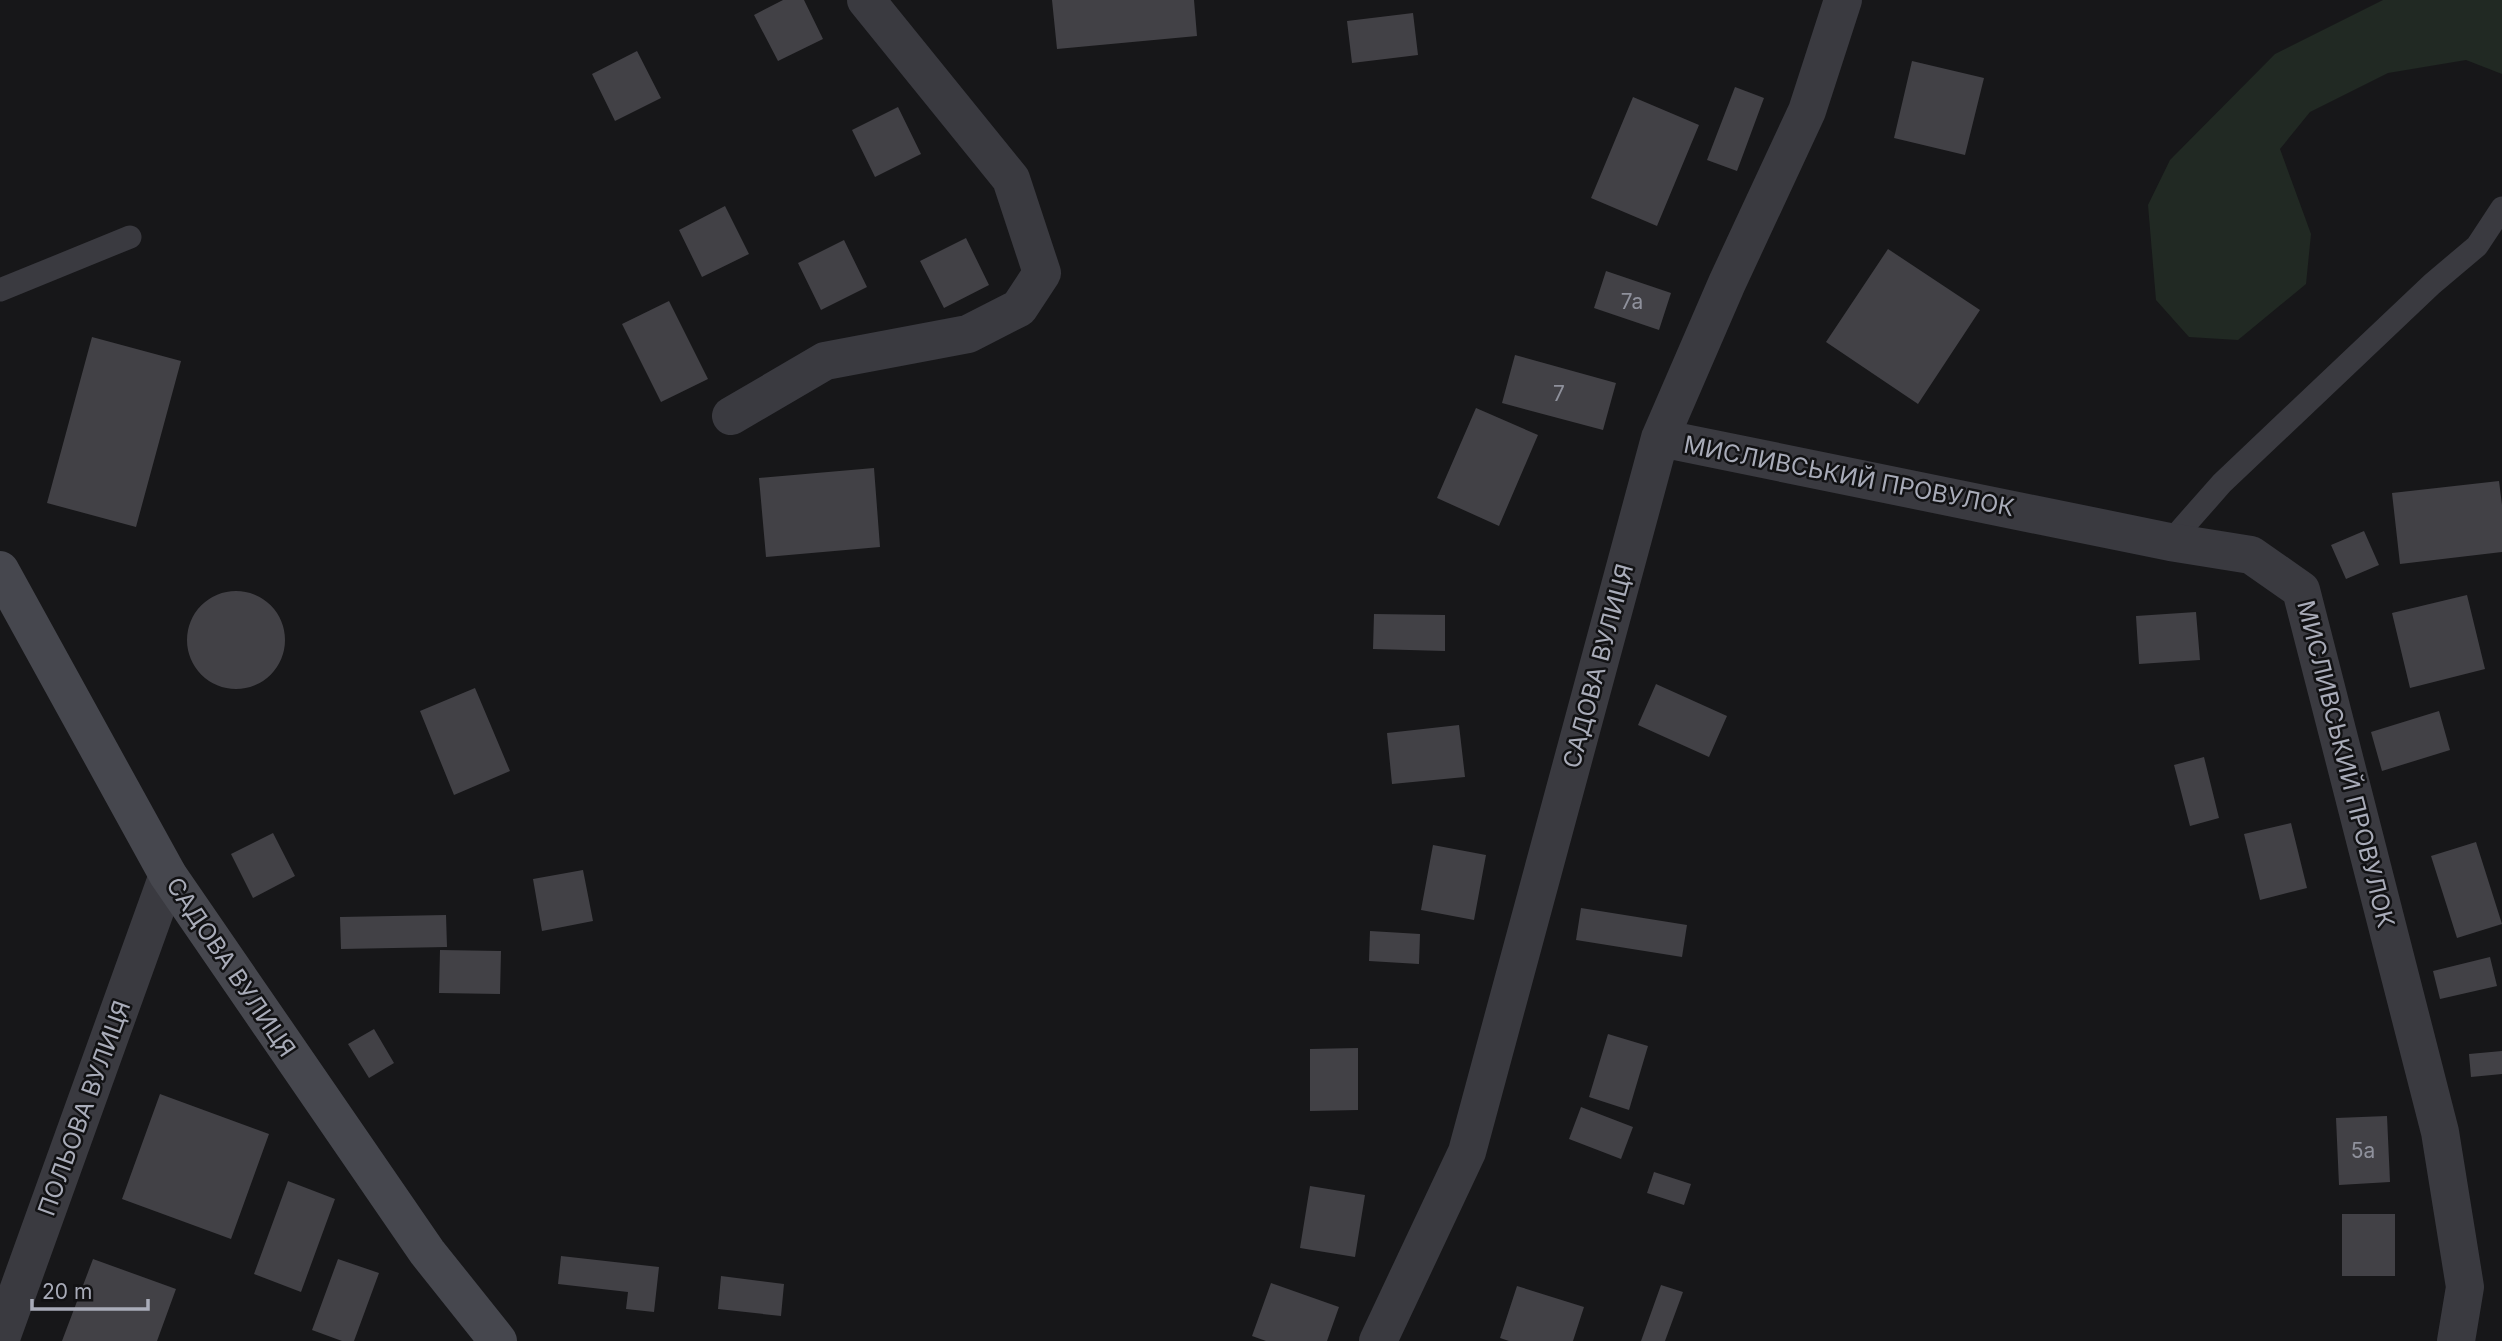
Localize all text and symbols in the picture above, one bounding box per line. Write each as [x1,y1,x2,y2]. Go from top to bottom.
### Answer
house number: 7а [1621,289,1643,314]
house number: 7 [1553,381,1565,406]
street label: МИСЛИВСЬКИЙ ПРОВУЛОК [1681,429,2017,522]
street label: САДОВА ВУЛИЦЯ [1557,561,1639,771]
street label: МИСЛИВСЬКИЙ ПРОВУЛОК [2291,597,2402,930]
street label: САДОВА ВУЛИЦЯ [160,872,302,1062]
street label: ПОЛЬОВА ВУЛИЦЯ [32,997,136,1219]
house number: 5а [2351,1138,2375,1163]
scale bar [32,1268,147,1312]
text: 20 m [42,1279,92,1304]

